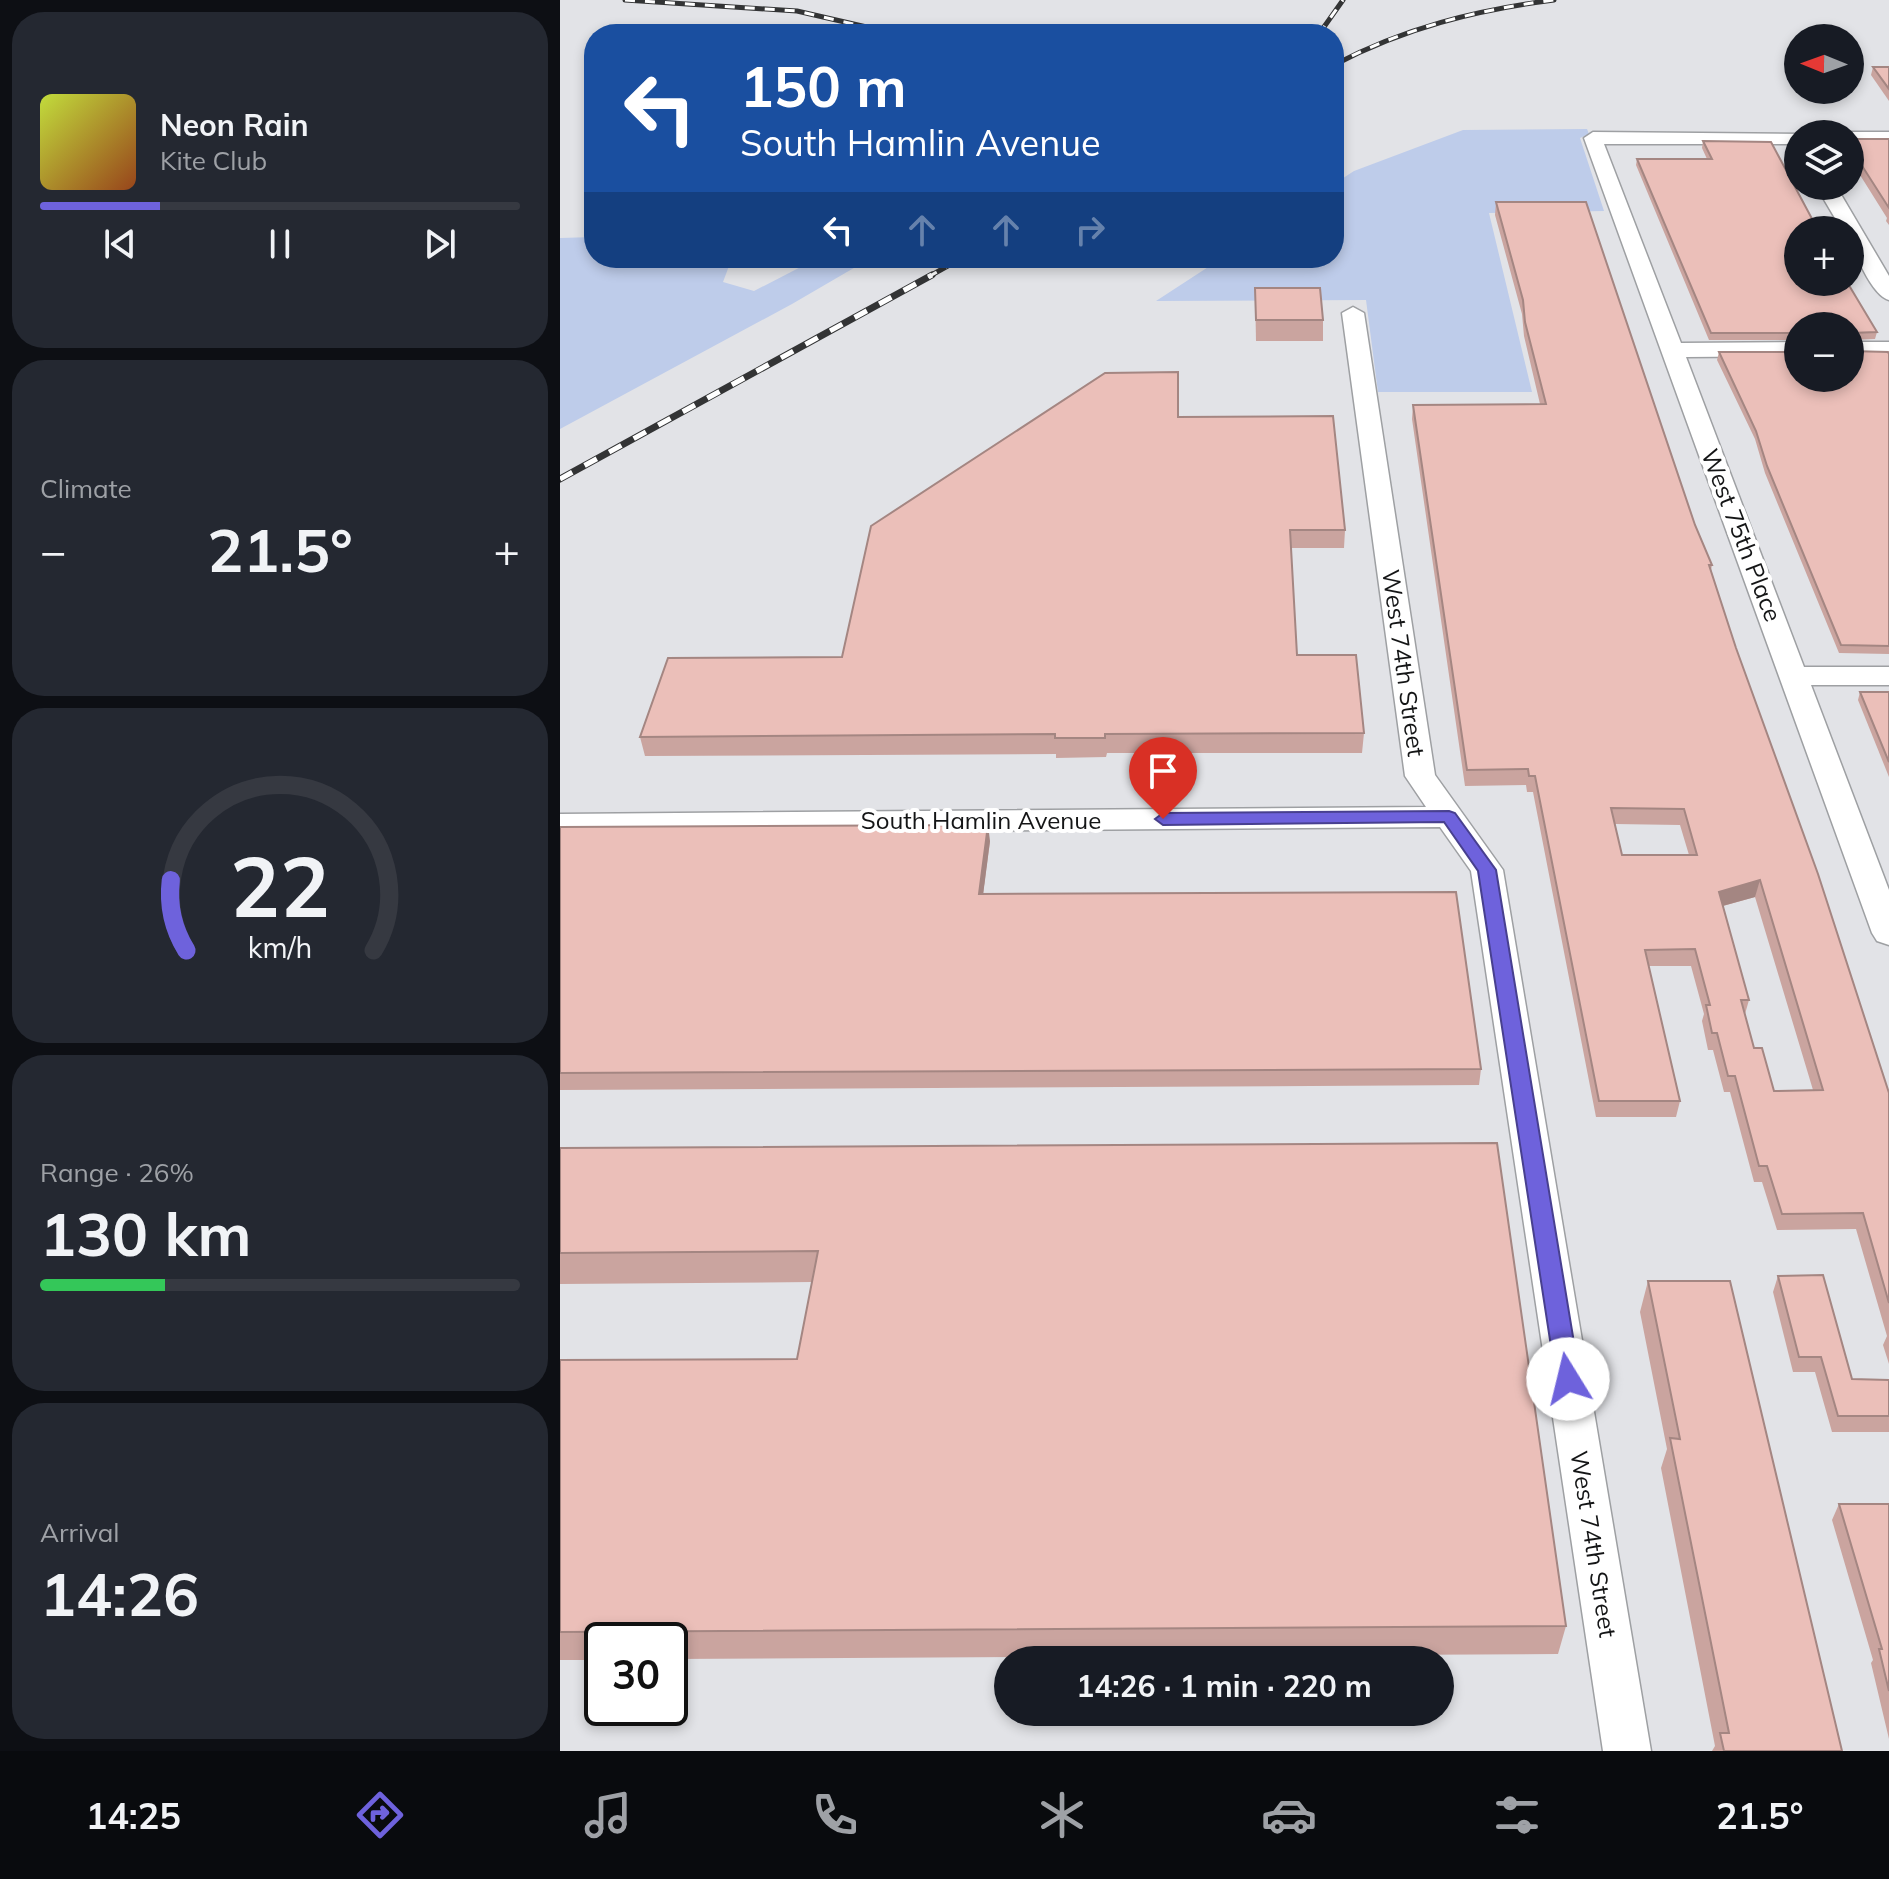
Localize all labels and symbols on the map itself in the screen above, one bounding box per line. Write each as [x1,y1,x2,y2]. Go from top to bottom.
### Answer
north arrow [1784,24,1864,104]
street label: West 75th Place [1695,444,1789,626]
street label: West 74th Street [1376,567,1432,759]
pin [1129,737,1197,819]
street label: South Hamlin Avenue [861,805,1101,835]
position arrow [1526,1337,1610,1421]
street label: West 74th Street [1564,1448,1624,1640]
speed limit sign: 30 [584,1622,688,1726]

